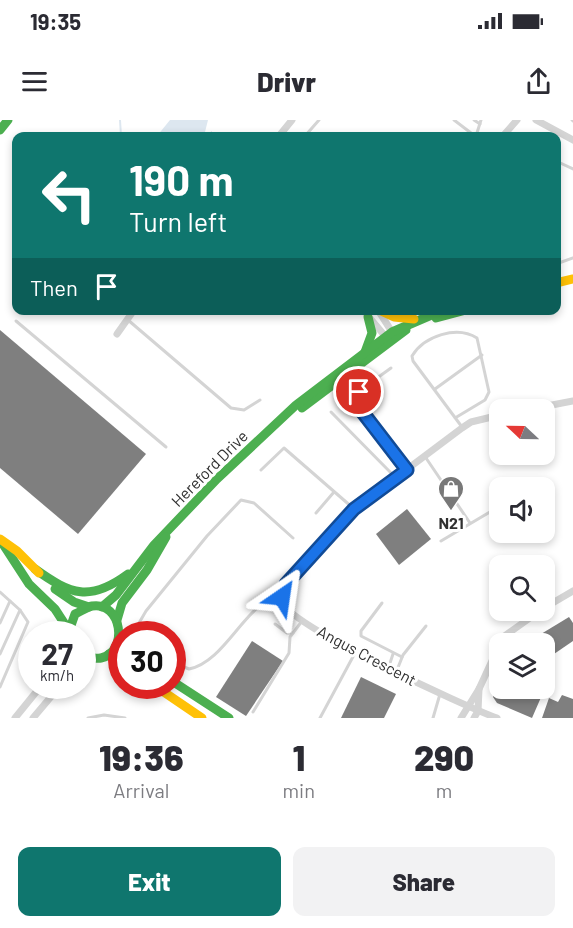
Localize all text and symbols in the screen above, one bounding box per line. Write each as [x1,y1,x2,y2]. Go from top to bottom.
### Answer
text: 19:35 [30,8,81,34]
icon: menu [18,65,51,98]
text: Drivr [257,65,316,97]
icon: share [522,65,555,98]
text: 190 m [129,154,234,204]
icon: left [30,156,108,234]
text: Turn left [129,205,227,237]
icon: arrive [90,270,123,303]
text: Then [30,274,78,300]
pin [333,366,384,417]
icon: arrive [342,375,375,408]
north arrow [489,399,555,465]
map controls [489,399,555,699]
street label: Hereford Drive [167,426,251,510]
shop icon: N21 [436,474,466,512]
button: sound [489,477,555,543]
place label: N21 [438,513,464,532]
button: search [489,555,555,621]
position arrow [250,565,314,629]
speed limit sign: 30 [108,621,186,699]
street label: Angus Crescent [314,621,420,689]
button: layers [489,633,555,699]
text: 27 [41,635,73,671]
text: km/h [40,666,74,684]
text: 19:36 [99,735,184,778]
text: 1 [292,735,305,778]
text: 290 [414,735,474,778]
text: Arrival [113,778,169,802]
text: min [283,778,315,802]
text: m [436,778,452,802]
button: Exit [18,847,281,916]
button: Share [293,847,555,916]

